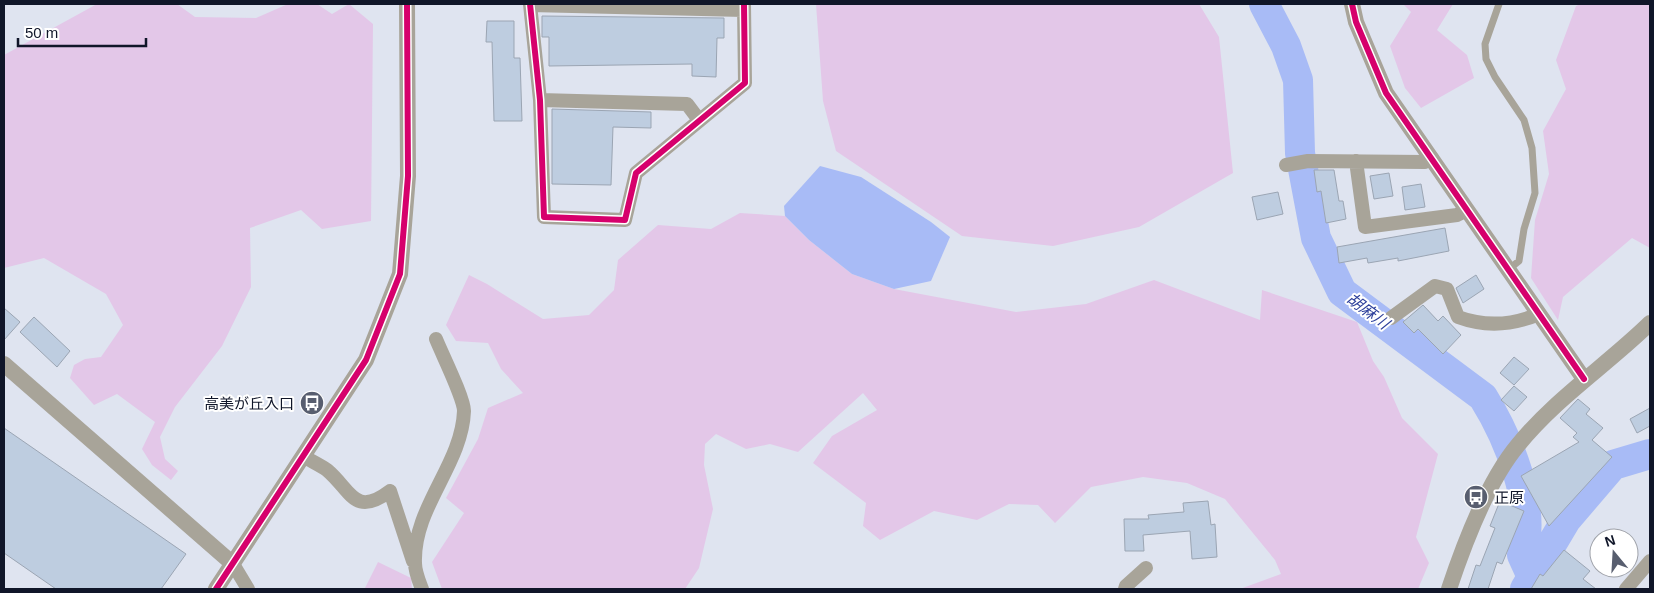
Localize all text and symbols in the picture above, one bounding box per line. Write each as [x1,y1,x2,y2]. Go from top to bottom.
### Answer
scale bar [18,15,145,47]
text: 50 m [25,24,58,41]
water label: 胡麻川 [1344,290,1394,333]
bus stop icon: 高美が丘入口 [299,390,325,416]
place label: 高美が丘入口 [204,395,294,412]
bus stop icon: 正原 [1463,484,1489,510]
place label: 正原 [1494,489,1524,506]
north arrow [1589,528,1639,578]
text: N [1603,531,1617,550]

